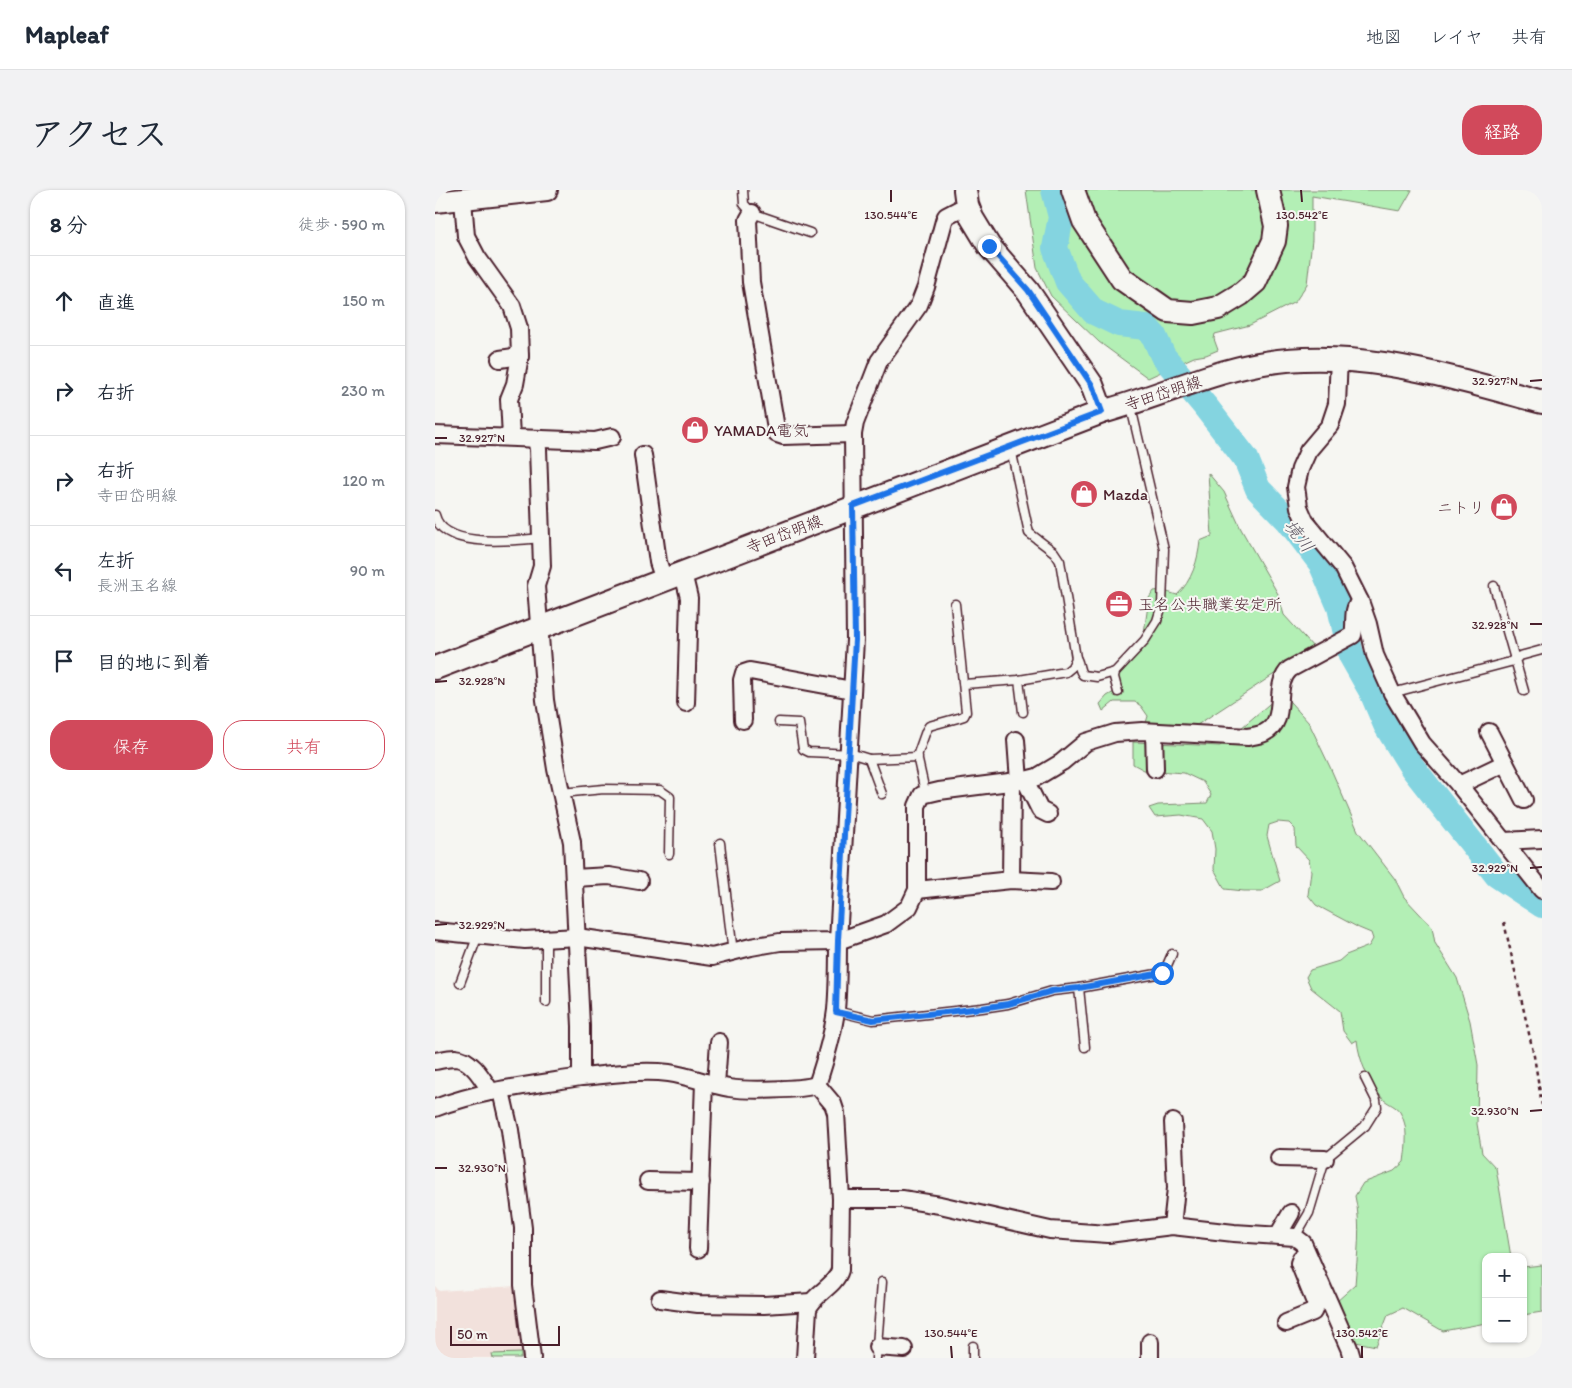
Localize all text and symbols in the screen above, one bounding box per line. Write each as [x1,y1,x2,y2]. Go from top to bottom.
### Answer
text: Mapleaf [25,20,109,49]
text: 地図 [1366,26,1402,48]
text: レイヤ [1430,26,1483,48]
text: 共有 [1511,26,1547,48]
button: 経路 [1462,105,1542,155]
text: アクセス [30,113,168,155]
text: 130.544°E [864,208,918,222]
text: 130.542°E [1276,208,1329,222]
text: 8 分 [50,212,87,237]
text: 徒歩 · 590 m [298,215,385,234]
route end [978,235,1001,258]
icon: ahead [50,287,78,315]
text: 直進 [97,291,135,314]
text: 150 m [342,291,385,310]
street label: 寺田岱明線 [1122,372,1204,414]
text: 32.927°N [1472,374,1518,388]
icon: right [50,377,78,405]
text: 右折 [97,381,135,404]
text: 230 m [341,381,385,400]
shop icon: YAMADA電気 [680,415,710,445]
place label: YAMADA電気 [714,421,808,440]
text: 32.927°N [459,431,505,445]
text: 右折 [97,459,135,482]
icon: right [50,467,78,495]
text: 120 m [342,471,385,490]
shop icon: Mazda [1069,479,1099,509]
place label: Mazda [1103,485,1148,504]
text: 寺田岱明線 [97,486,177,505]
shop icon: ニトリ [1489,492,1519,522]
place label: ニトリ [1437,498,1485,517]
street label: 寺田岱明線 [743,511,825,557]
water label: 境川 [1279,515,1319,557]
text: 左折 [97,549,135,572]
icon: left [50,557,78,585]
text: 90 m [350,561,385,580]
text: 長洲玉名線 [97,576,177,595]
office icon: 玉名公共職業安定所 [1104,589,1134,619]
place label: 玉名公共職業安定所 [1138,595,1282,614]
text: 32.928°N [1472,618,1518,632]
icon: arrive [50,647,78,675]
text: 目的地に到着 [97,651,211,674]
text: 32.928°N [459,674,505,688]
button: 保存 [50,720,213,770]
button: 共有 [223,720,385,770]
text: 32.929°N [1472,861,1518,875]
text: 32.929°N [459,918,505,932]
route start [1151,962,1174,985]
text: 32.930°N [1471,1104,1519,1118]
text: 32.930°N [458,1161,506,1175]
map controls [1482,1253,1527,1343]
button: + [1482,1253,1527,1298]
button: − [1482,1298,1527,1343]
scale bar [450,1323,560,1346]
text: 50 m [457,1326,488,1343]
text: 130.544°E [924,1326,978,1340]
text: 130.542°E [1336,1326,1389,1340]

